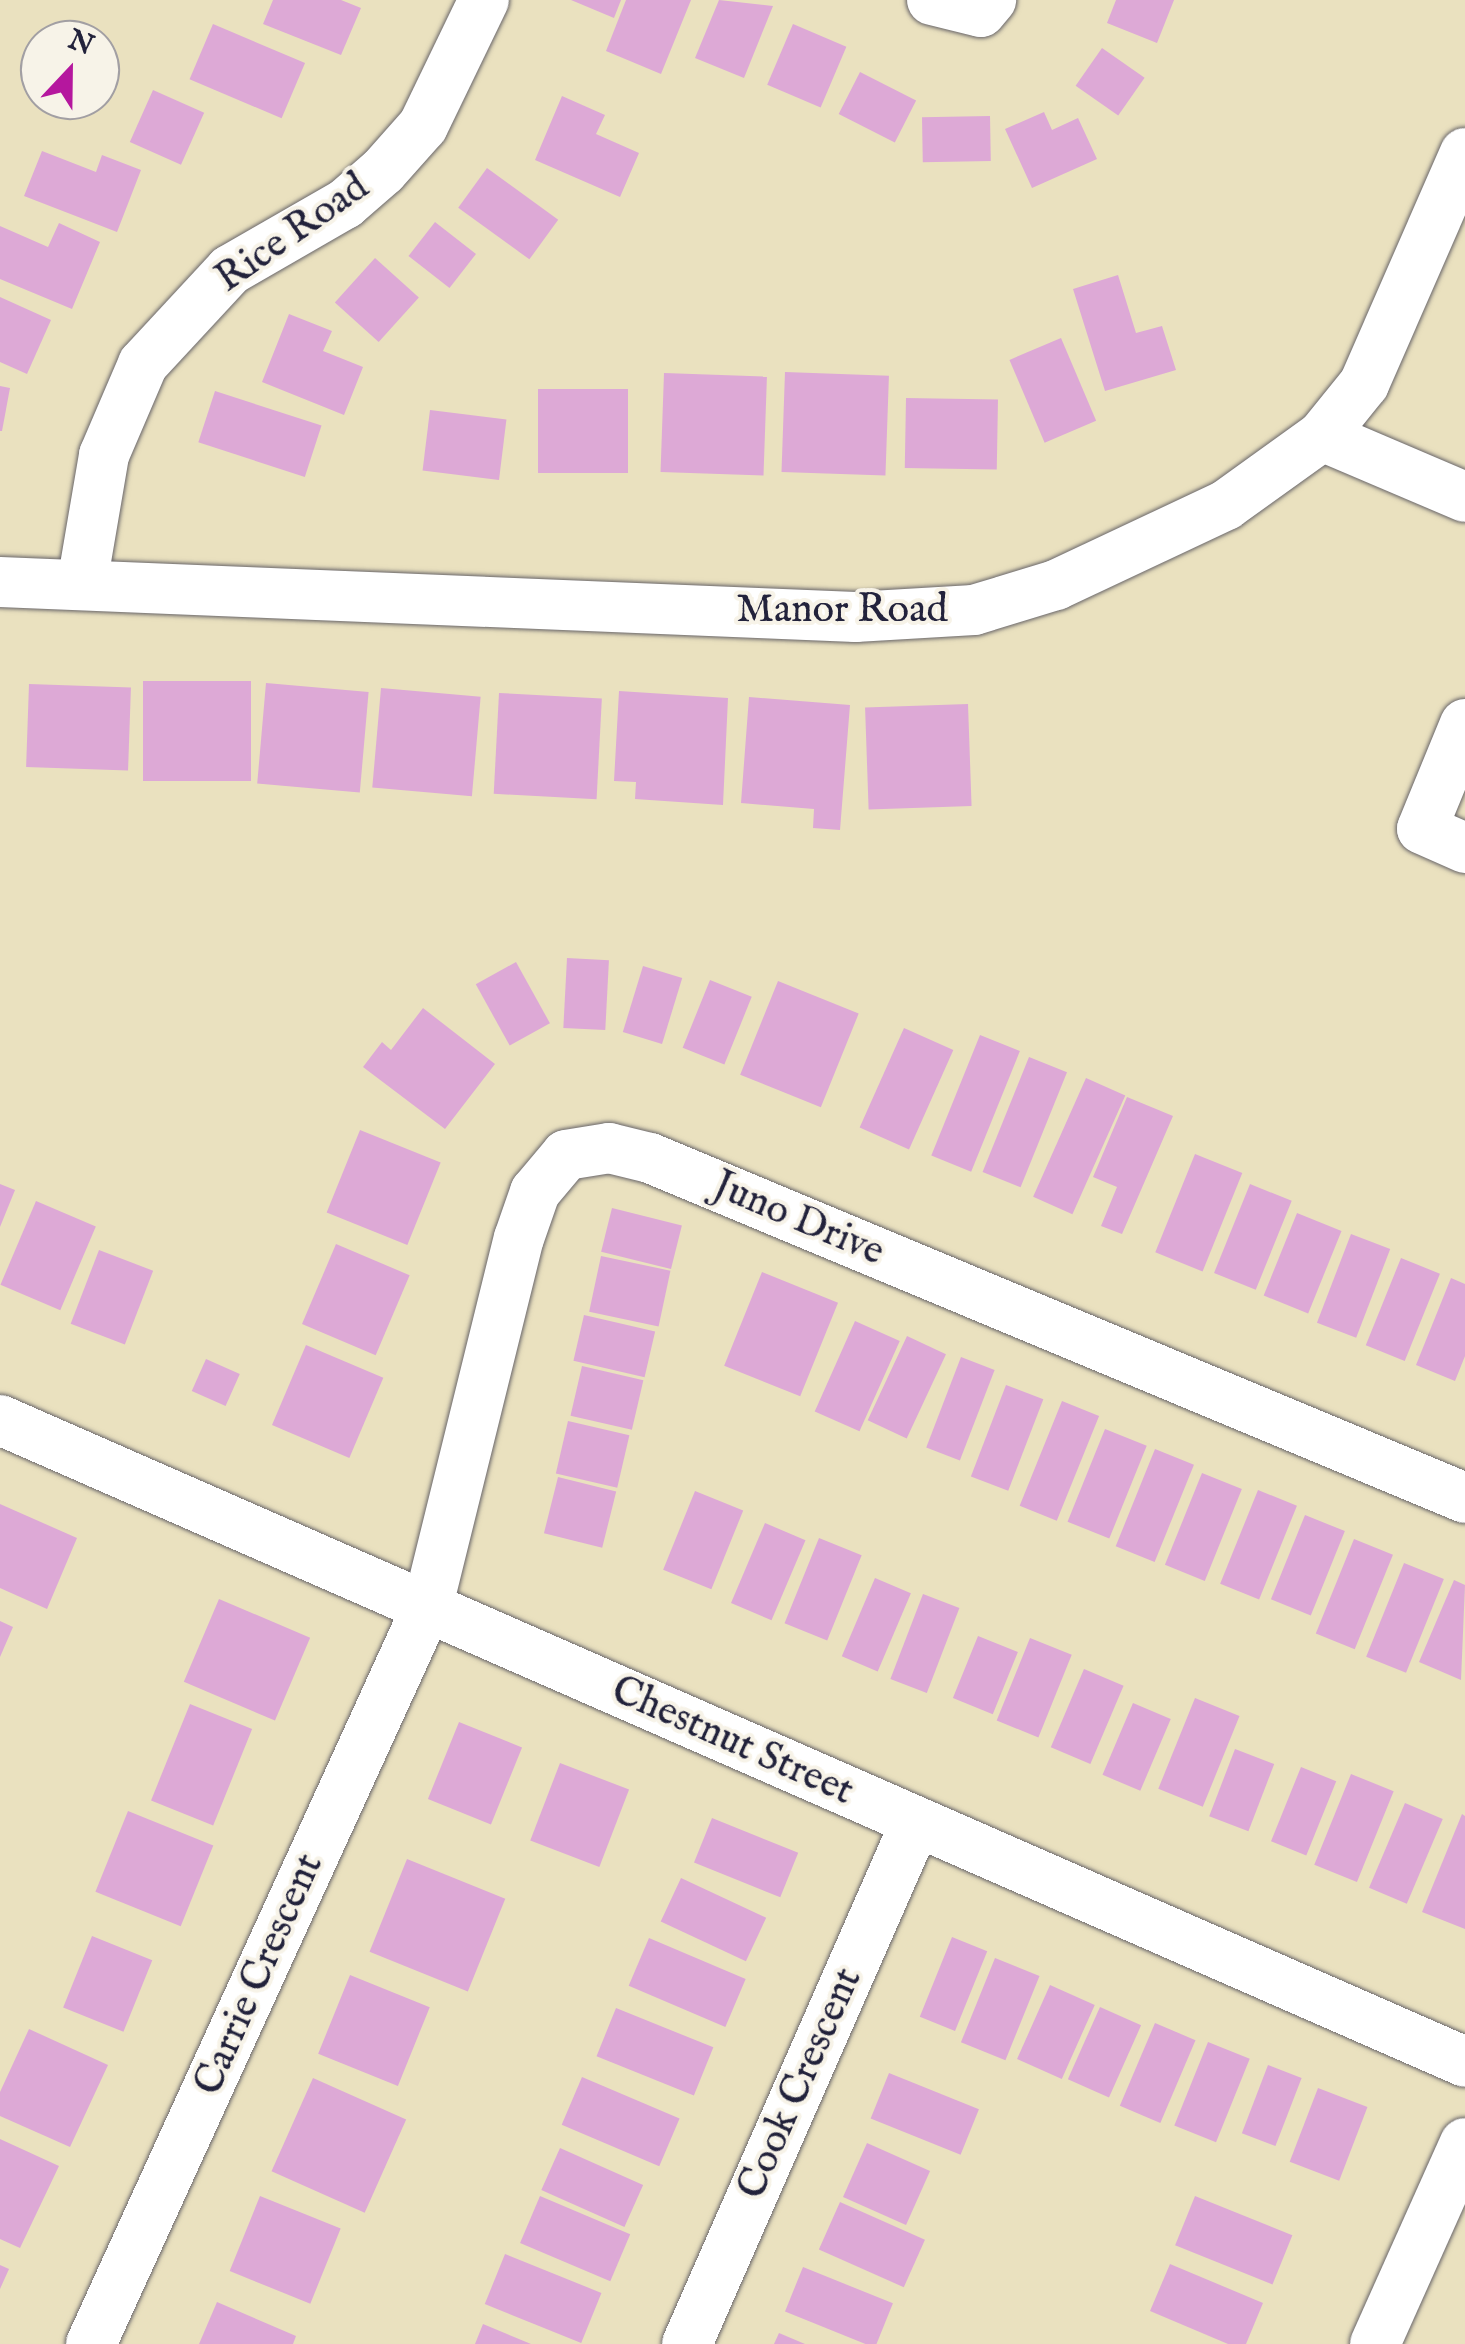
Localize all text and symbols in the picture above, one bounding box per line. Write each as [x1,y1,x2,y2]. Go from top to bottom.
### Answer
north arrow [20,20,120,120]
text: N [63,23,98,64]
street label: Rice Road [207,164,379,304]
street label: Manor Road [736,587,948,635]
street label: Juno Drive [705,1163,891,1277]
street label: Chestnut Street [604,1667,860,1817]
street label: Carrie Crescent [185,1847,335,2103]
street label: Cook Crescent [729,1961,873,2207]

